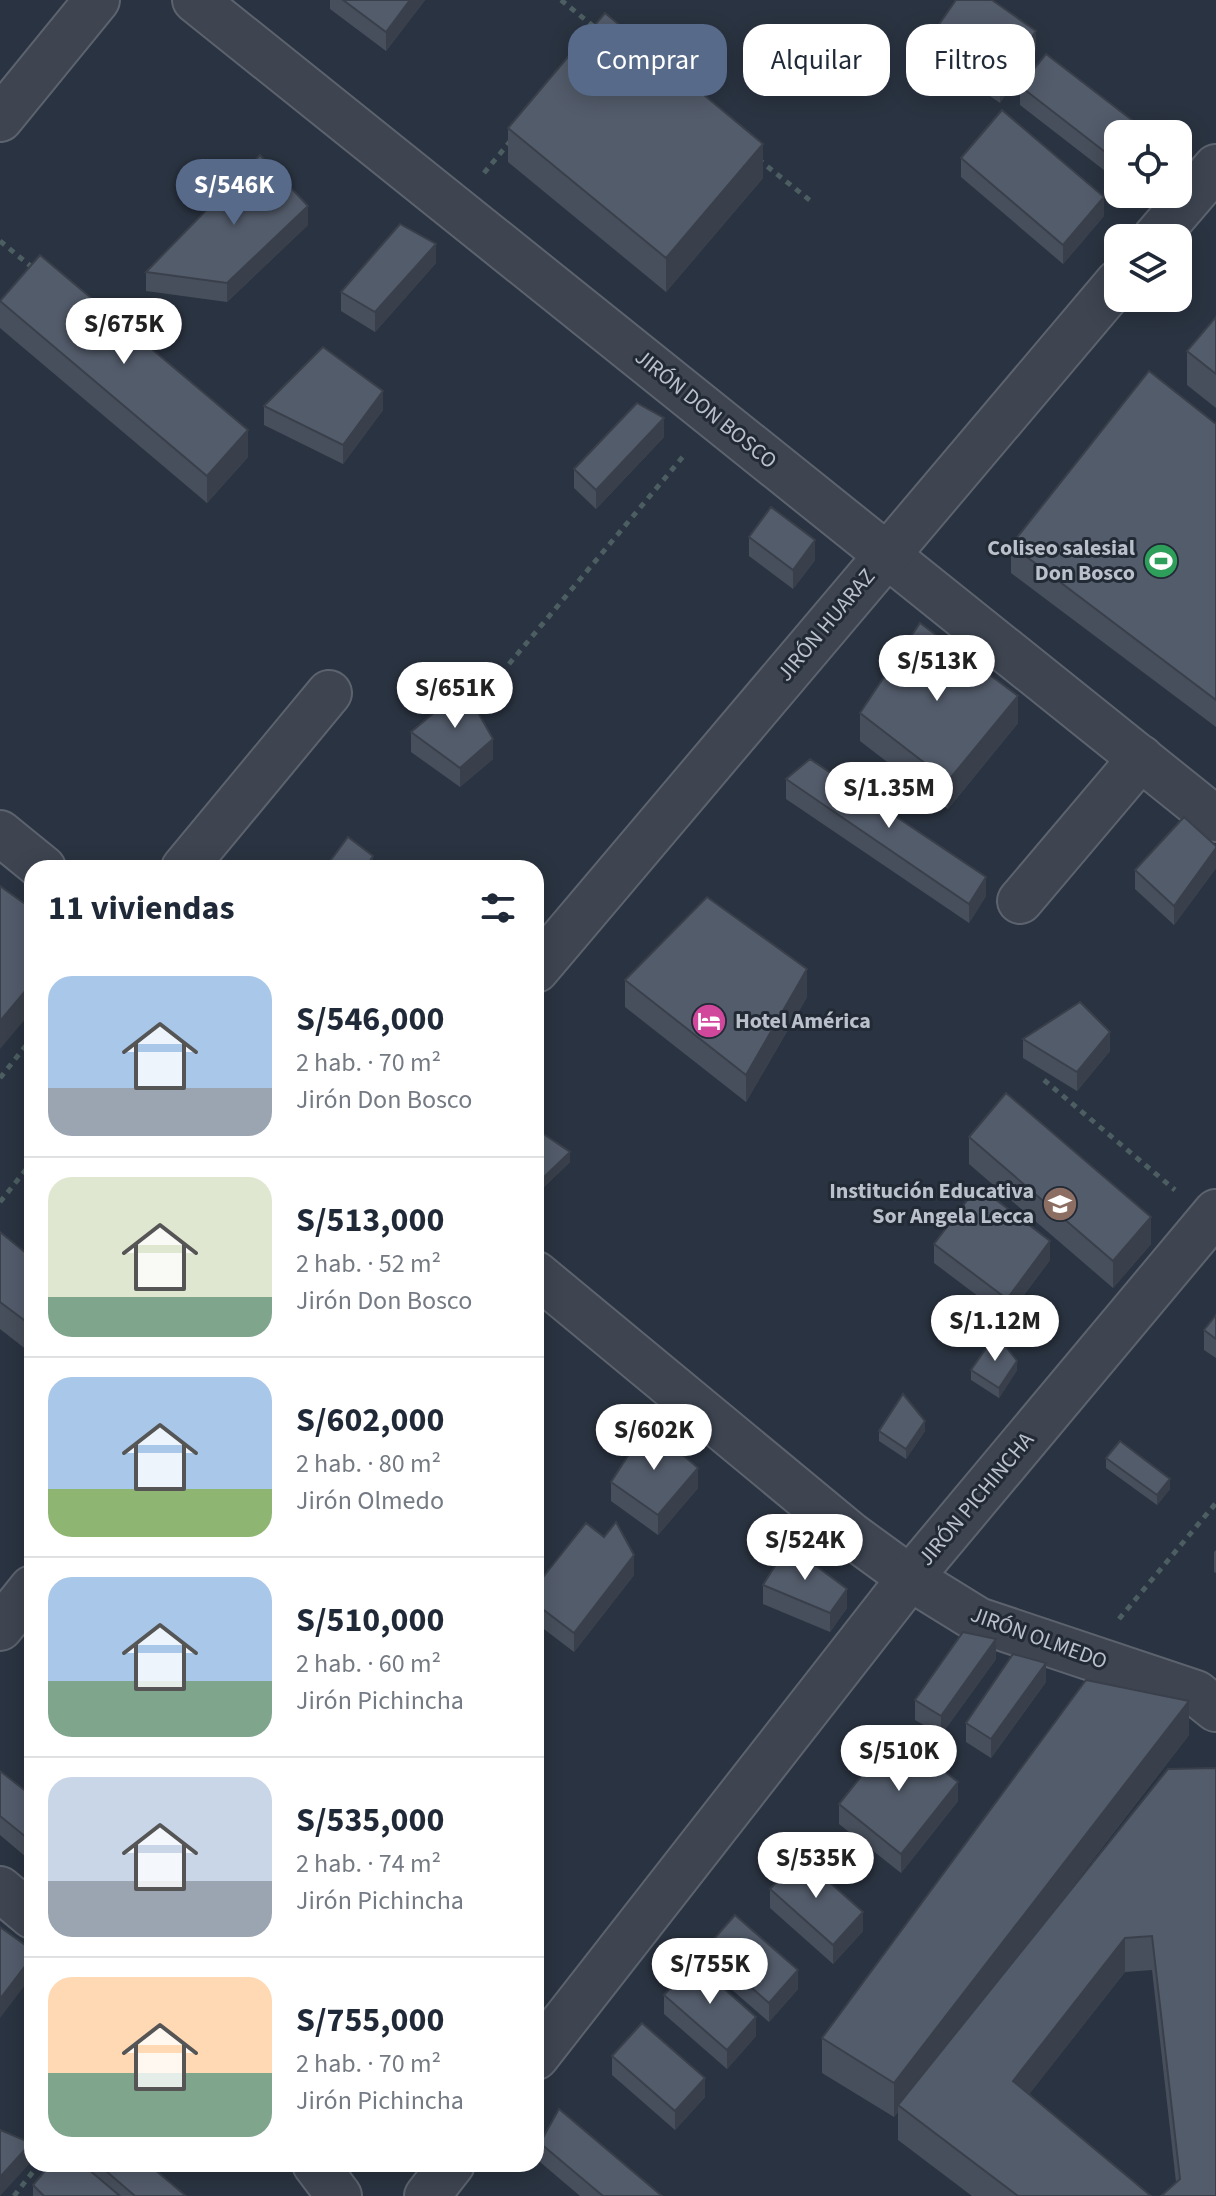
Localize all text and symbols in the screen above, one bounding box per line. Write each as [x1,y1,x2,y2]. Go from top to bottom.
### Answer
chip: Comprar [568,24,727,96]
chip: Alquilar [743,24,890,96]
chip: Filtros [906,24,1035,96]
map controls [1104,120,1192,312]
button: locate [1104,120,1192,208]
pin: S/546K [169,159,299,227]
text: S/546K [194,166,274,203]
button: layers [1104,224,1192,312]
pin: S/675K [59,298,189,366]
text: S/675K [84,305,164,342]
street label: JIRÓN DON BOSCO [628,342,784,476]
place label: Coliseo salesial Don Bosco [987,532,1136,589]
sports icon: Coliseo salesial Don Bosco [1142,542,1180,580]
street label: JIRÓN HUARAZ [769,562,883,688]
pin: S/513K [872,635,1002,703]
text: S/513K [897,642,977,679]
pin: S/651K [390,662,520,730]
text: S/651K [415,669,495,706]
pin: S/1.35M [815,762,963,830]
text: S/1.35M [843,769,935,806]
text: 11 viviendas [48,884,235,933]
icon: filters [476,886,520,930]
text: S/546,000 [296,995,444,1044]
hotel icon: Hotel América [690,1002,728,1040]
place label: Hotel América [735,1005,871,1037]
icon: home [112,1008,208,1104]
text: 2 hab. · 70 m² [296,1044,441,1081]
text: Jirón Don Bosco [296,1081,472,1118]
place label: Institución Educativa Sor Angela Lecca [829,1175,1034,1232]
school or university icon: Institución Educativa Sor Angela Lecca [1041,1185,1079,1223]
text: S/513,000 [296,1196,444,1245]
icon: home [112,1209,208,1305]
text: 2 hab. · 52 m² [296,1245,441,1282]
text: Jirón Don Bosco [296,1282,472,1319]
pin: S/1.12M [921,1295,1069,1363]
text: S/1.12M [949,1302,1041,1339]
text: S/602,000 [296,1396,444,1445]
pin: S/602K [589,1404,719,1472]
icon: home [112,1409,208,1505]
text: S/602K [614,1411,694,1448]
street label: JIRÓN PICHINCHA [910,1425,1042,1573]
text: 2 hab. · 80 m² [296,1445,441,1482]
text: Jirón Olmedo [296,1482,444,1519]
pin: S/524K [740,1514,870,1582]
text: S/524K [765,1521,845,1558]
text: S/510,000 [296,1596,444,1645]
street label: JIRÓN OLMEDO [966,1598,1112,1678]
icon: home [112,1609,208,1705]
text: 2 hab. · 60 m² [296,1645,441,1682]
text: Jirón Pichincha [296,1682,464,1719]
pin: S/510K [834,1725,964,1793]
text: S/510K [859,1732,939,1769]
text: S/535,000 [296,1796,444,1845]
icon: home [112,1809,208,1905]
pin: S/535K [751,1832,881,1900]
text: S/535K [776,1839,856,1876]
text: 2 hab. · 74 m² [296,1845,441,1882]
text: Jirón Pichincha [296,1882,464,1919]
pin: S/755K [645,1938,775,2006]
text: S/755K [670,1945,750,1982]
text: S/755,000 [296,1996,444,2045]
icon: home [112,2009,208,2105]
text: 2 hab. · 70 m² [296,2045,441,2082]
text: Jirón Pichincha [296,2082,464,2119]

